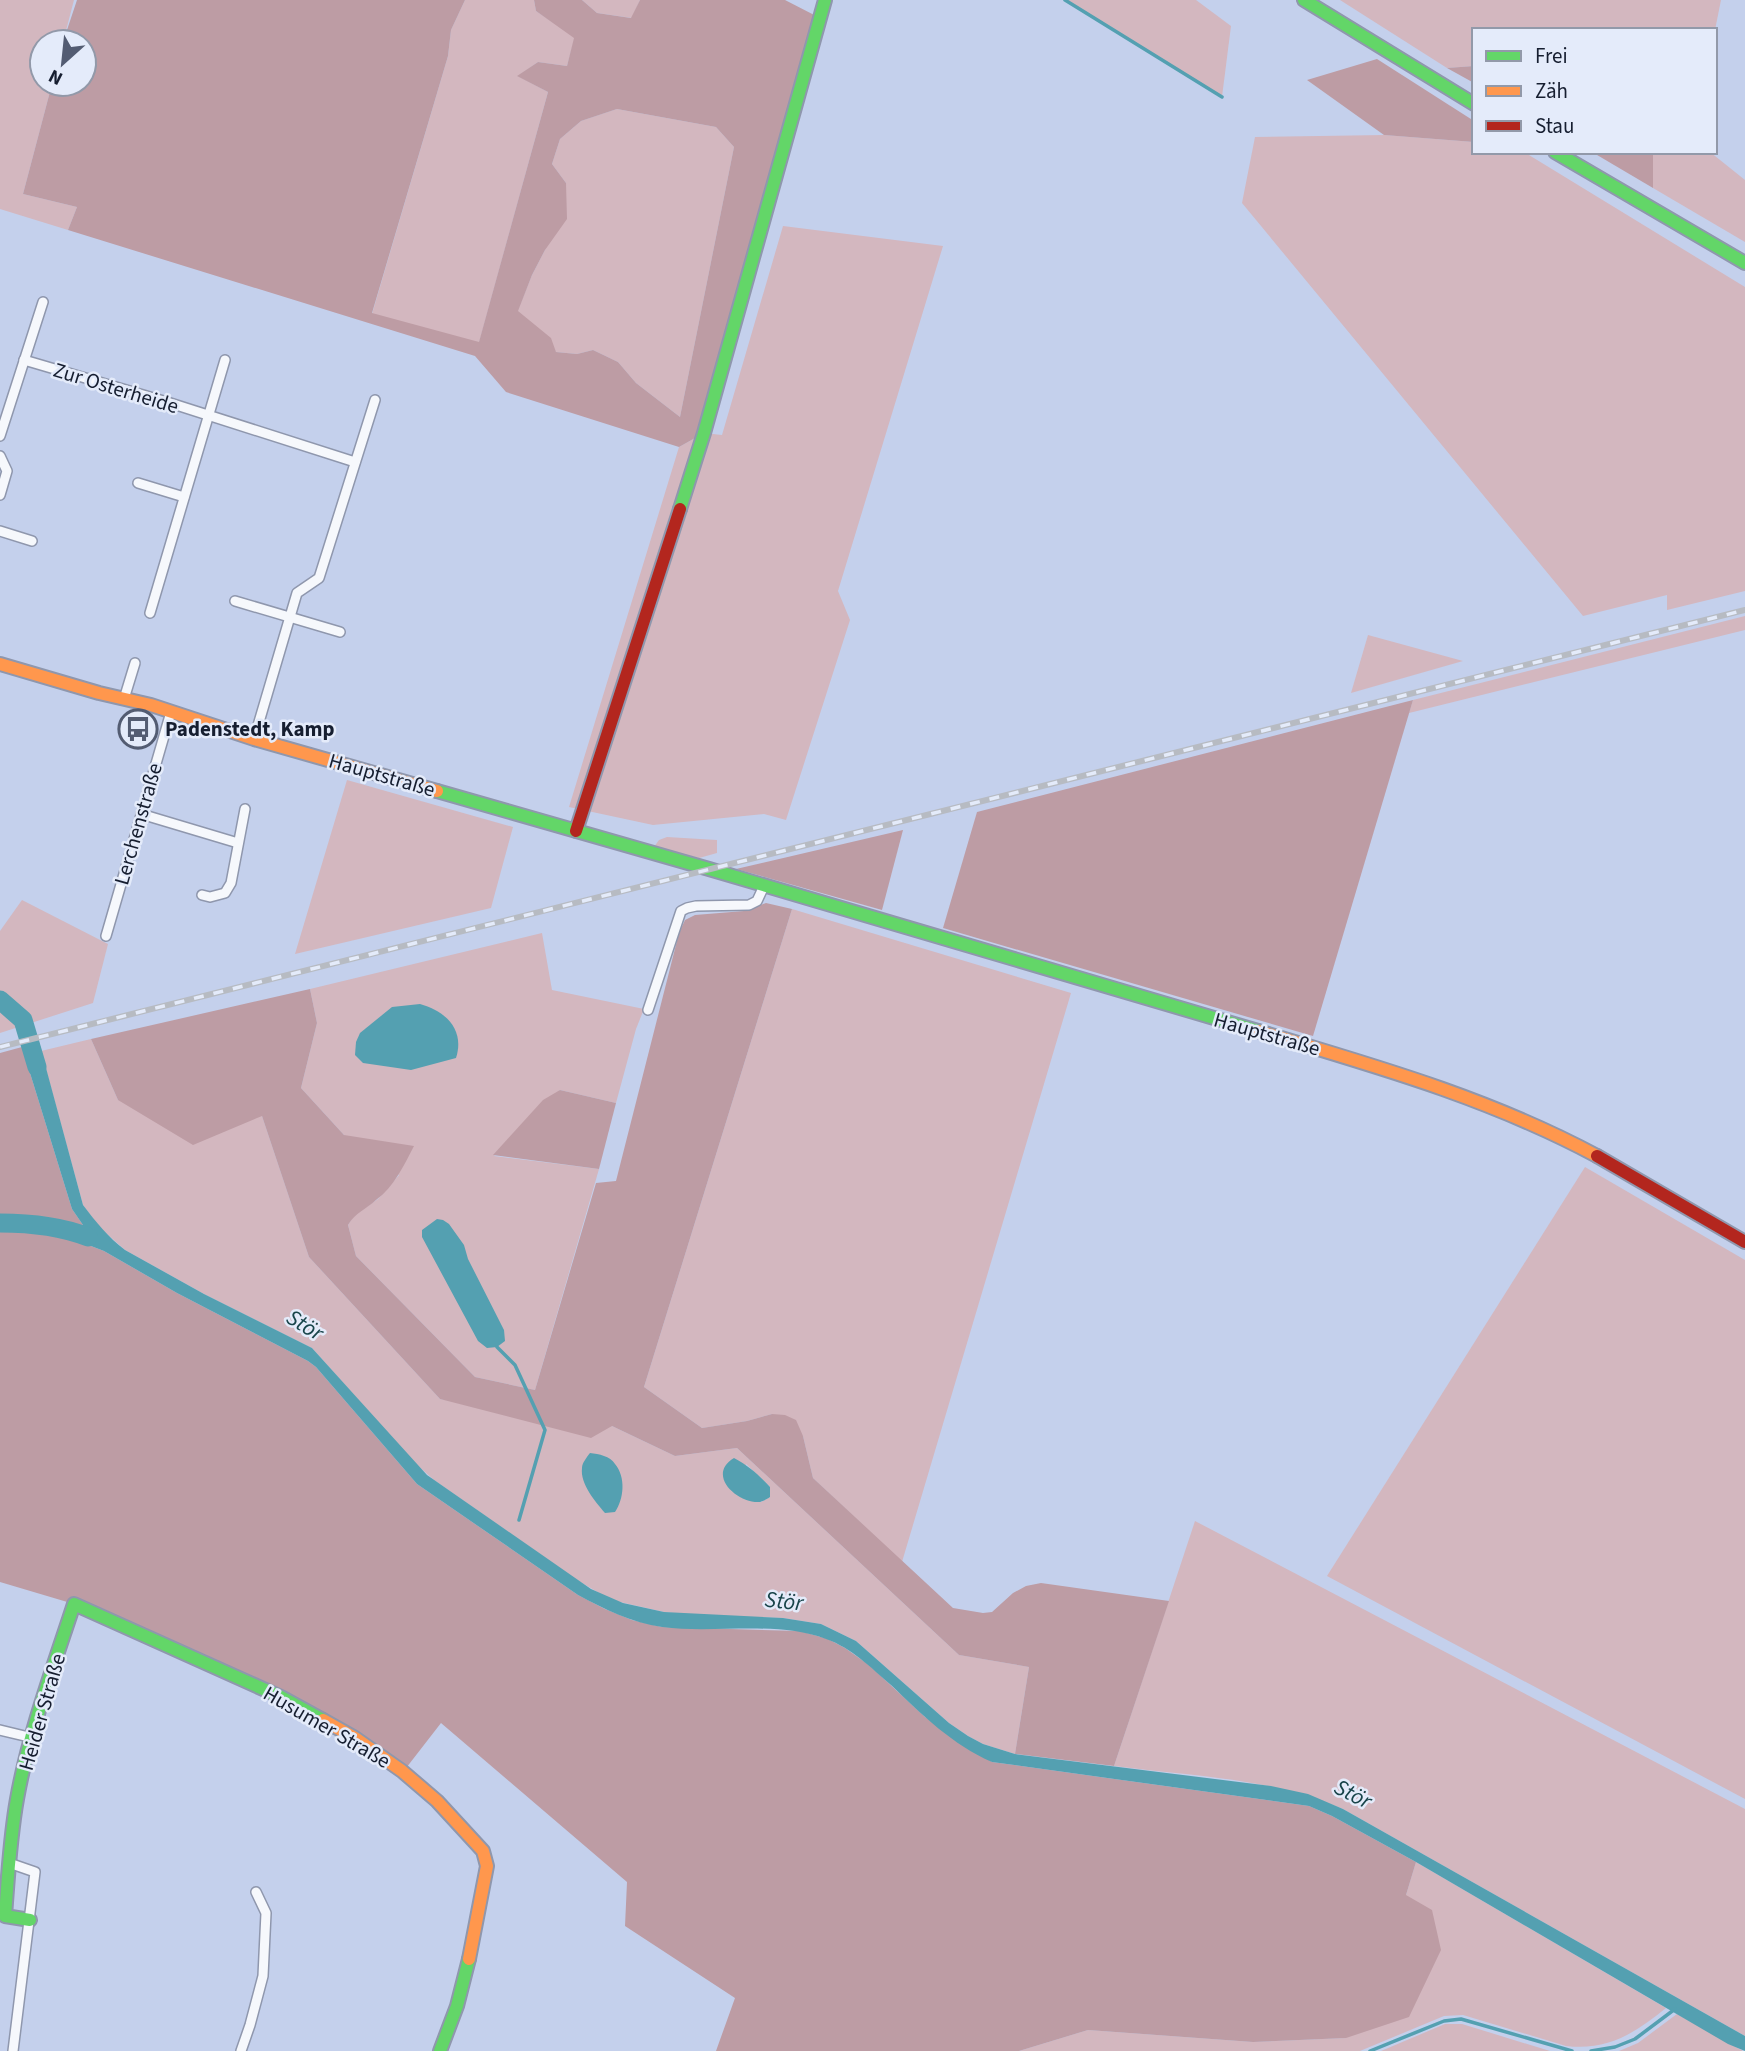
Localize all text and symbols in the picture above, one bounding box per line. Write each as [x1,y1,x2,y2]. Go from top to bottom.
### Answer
north arrow [28,28,98,98]
legend [1472,28,1717,154]
text: Frei [1535,41,1568,71]
text: N [44,62,68,92]
text: Zäh [1535,76,1568,106]
text: Stau [1535,111,1574,141]
street label: Zur Osterheide [50,355,182,421]
bus stop icon: Padenstedt, Kamp [117,708,159,750]
place label: Padenstedt, Kamp [165,714,335,744]
street label: Hauptstraße [325,746,439,804]
street label: Lerchenstraße [106,759,170,889]
street label: Hauptstraße [1210,1005,1324,1063]
water label: Stör [280,1301,331,1350]
water label: Stör [763,1583,806,1620]
street label: Heider Straße [11,1650,73,1774]
street label: Husumer Straße [258,1678,396,1776]
water label: Stör [1328,1771,1379,1818]

